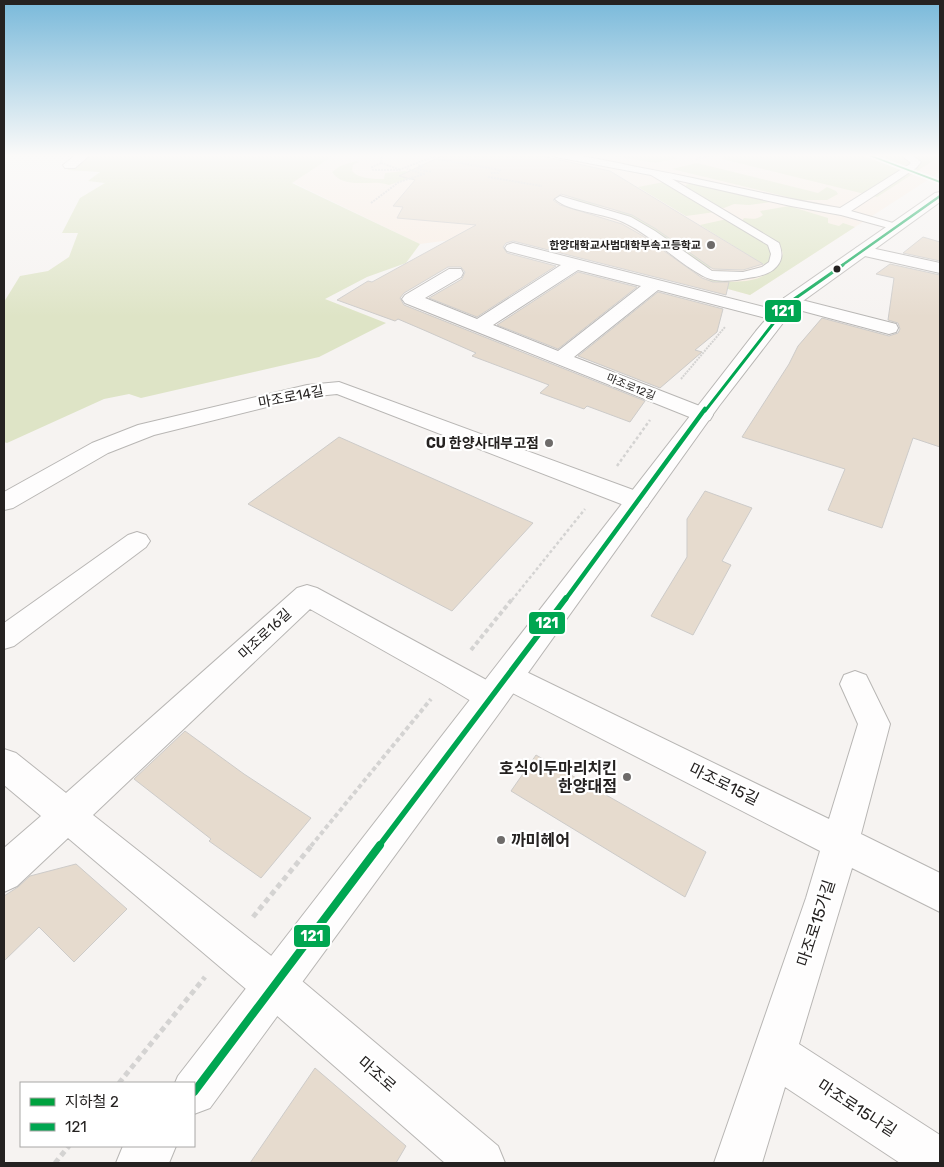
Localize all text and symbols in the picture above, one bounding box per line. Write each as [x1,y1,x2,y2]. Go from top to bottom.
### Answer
place label: 한양대학교사범대학부속고등학교 [549,239,701,252]
marker: 한양대학교사범대학부속고등학교 [705,239,717,251]
unlabelled marker [832,264,842,274]
line badge: 121 [764,299,802,323]
text: 121 [771,303,795,320]
street label: 마조로12길 [605,371,657,403]
street label: 마조로14길 [257,382,325,412]
place label: CU 한양사대부고점 [426,435,539,452]
marker: CU 한양사대부고점 [543,437,555,449]
street label: 마조로16길 [235,605,295,663]
line badge: 121 [528,611,566,635]
text: 121 [535,615,559,632]
place label: 호식이두마리치킨 한양대점 [499,759,617,796]
street label: 마조로15길 [686,759,762,809]
marker: 호식이두마리치킨 한양대점 [621,771,633,783]
place label: 까미헤어 [511,831,570,850]
marker: 까미헤어 [495,834,507,846]
street label: 마조로15가길 [793,877,839,969]
line badge: 121 [293,924,331,948]
text: 121 [300,928,324,945]
street label: 마조로 [354,1052,400,1096]
street label: 마조로15나길 [814,1076,900,1140]
legend [20,1082,195,1147]
text: 지하철 2 [65,1093,119,1111]
text: 121 [65,1118,87,1136]

